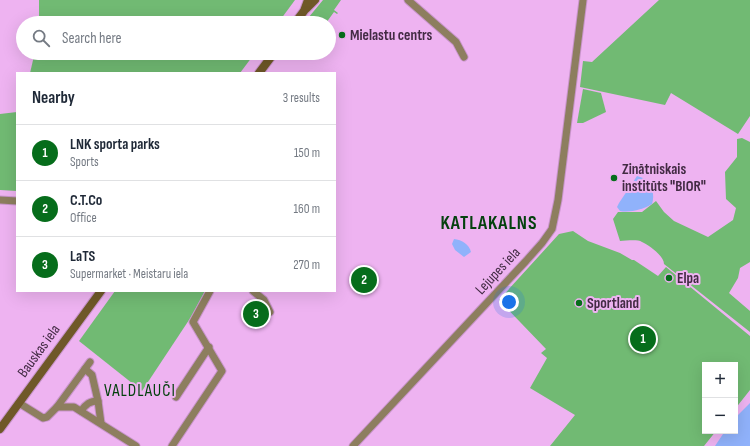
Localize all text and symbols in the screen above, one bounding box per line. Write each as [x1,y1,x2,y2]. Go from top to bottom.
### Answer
search box [16,16,336,60]
place label: Mielastu centrs [350,26,433,45]
icon: search [30,27,52,49]
text: Search here [62,29,122,48]
marker: Mielastu centrs [337,30,347,40]
text: Nearby [32,88,75,108]
text: 3 results [283,90,320,106]
text: LNK sporta parks [70,135,160,154]
text: 1 [42,145,48,161]
text: 150 m [294,145,320,161]
text: Sports [70,154,99,170]
place label: Zinātniskais institūts "BIOR" [622,160,706,196]
marker: Zinātniskais institūts "BIOR" [609,173,619,183]
text: C.T.Co [70,191,102,210]
text: 2 [42,201,48,217]
text: 160 m [294,201,320,217]
text: Office [70,210,97,226]
district label: KATLAKALNS [440,212,538,235]
street label: Lejupes iela [471,243,525,299]
text: LaTS [70,247,95,266]
text: 3 [42,257,48,273]
text: 270 m [293,257,320,273]
pin: 2 [351,265,377,295]
text: Supermarket · Meistaru iela [70,266,188,282]
place label: Elpa [677,269,699,288]
marker: Elpa [664,273,674,283]
your location [499,292,519,312]
place label: Sportland [587,294,639,313]
marker: Sportland [574,298,584,308]
pin: 3 [243,299,269,329]
street label: Bauskas iela [13,321,65,381]
pin: 1 [630,324,656,354]
map controls [702,362,738,434]
button: + [702,362,738,398]
district label: VALDLAUČI [104,381,176,401]
button: − [702,398,738,434]

